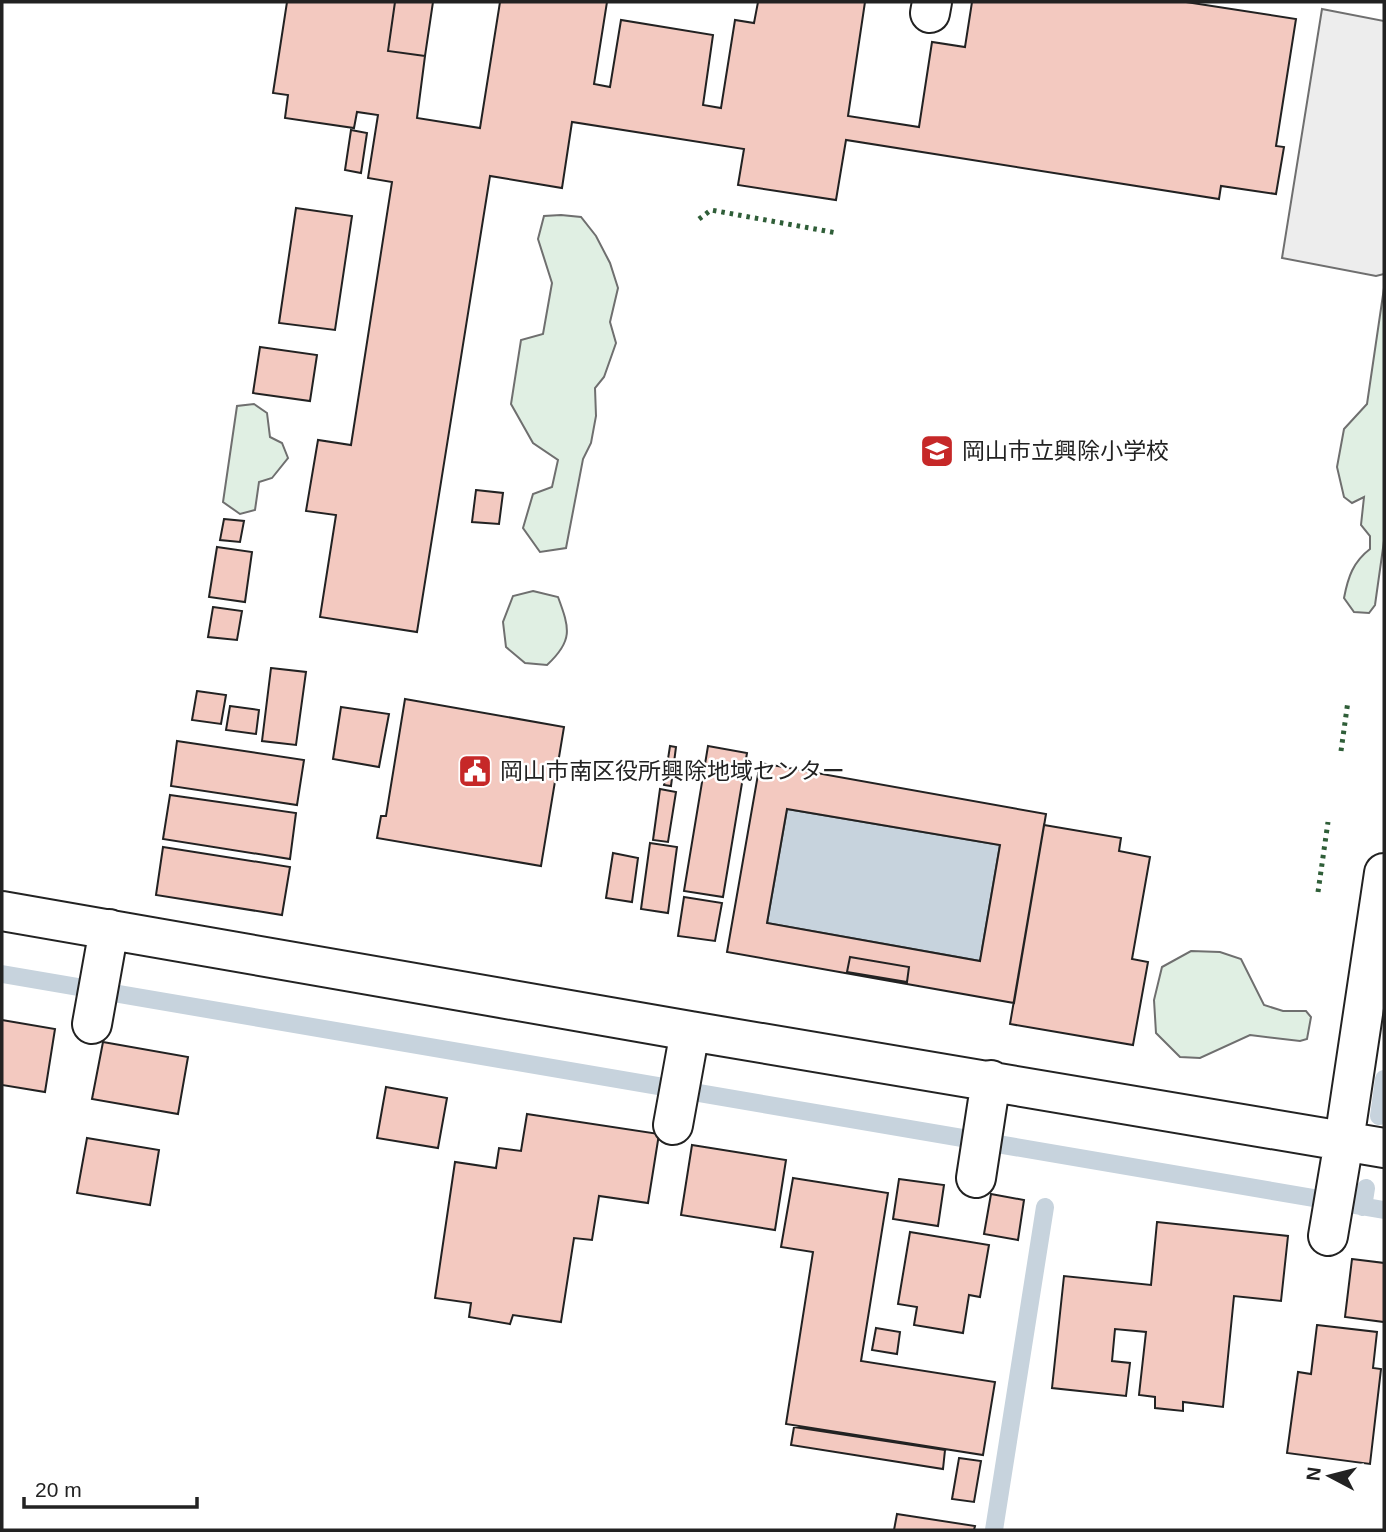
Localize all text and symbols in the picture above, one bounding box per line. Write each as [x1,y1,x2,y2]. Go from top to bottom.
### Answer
school or university icon: 岡山市立興除小学校 [918,432,956,470]
place label: 岡山市立興除小学校 [962,438,1169,464]
public building icon: 岡山市南区役所興除地域センター [456,752,494,790]
place label: 岡山市南区役所興除地域センター [500,758,845,784]
north arrow [1295,1441,1365,1511]
scale bar [24,1466,198,1510]
text: N [1302,1466,1325,1482]
text: 20 m [35,1478,82,1501]

